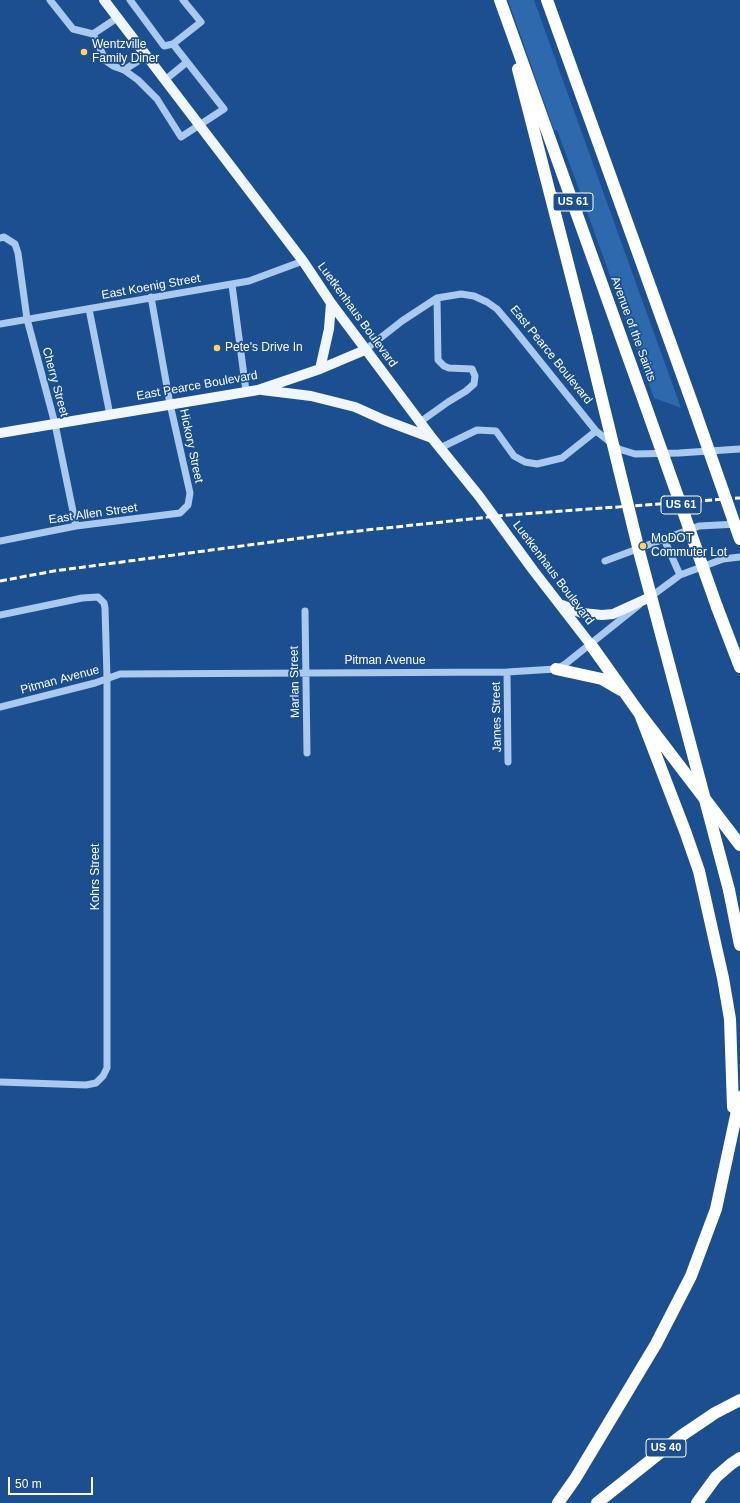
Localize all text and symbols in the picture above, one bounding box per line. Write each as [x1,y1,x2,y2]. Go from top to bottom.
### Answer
place label: Wentzville Family Diner [92,38,159,66]
marker: Wentzville Family Diner [79,47,89,57]
road number: US 61 [553,193,593,211]
street label: Luetkenhaus Boulevard [314,260,400,370]
street label: East Koenig Street [100,271,202,303]
street label: Avenue of the Saints [607,275,659,383]
street label: East Pearce Boulevard [507,303,595,407]
place label: Pete's Drive In [225,341,303,355]
marker: Pete's Drive In [212,343,222,353]
street label: Cherry Street [39,346,71,418]
street label: East Pearce Boulevard [135,368,259,404]
street label: Hickory Street [176,408,206,484]
road number: US 61 [661,496,701,514]
street label: East Allen Street [48,501,138,527]
street label: Luetkenhaus Boulevard [509,518,597,628]
place label: MoDOT Commuter Lot [651,532,727,560]
marker: MoDOT Commuter Lot [638,541,648,551]
street label: Marlan Street [287,646,303,718]
street label: Pitman Avenue [344,654,426,668]
street label: Pitman Avenue [19,663,101,697]
street label: James Street [489,682,505,752]
street label: Kohrs Street [89,844,103,910]
road number: US 40 [646,1439,686,1457]
scale bar [10,1469,95,1495]
text: 50 m [15,1477,42,1491]

